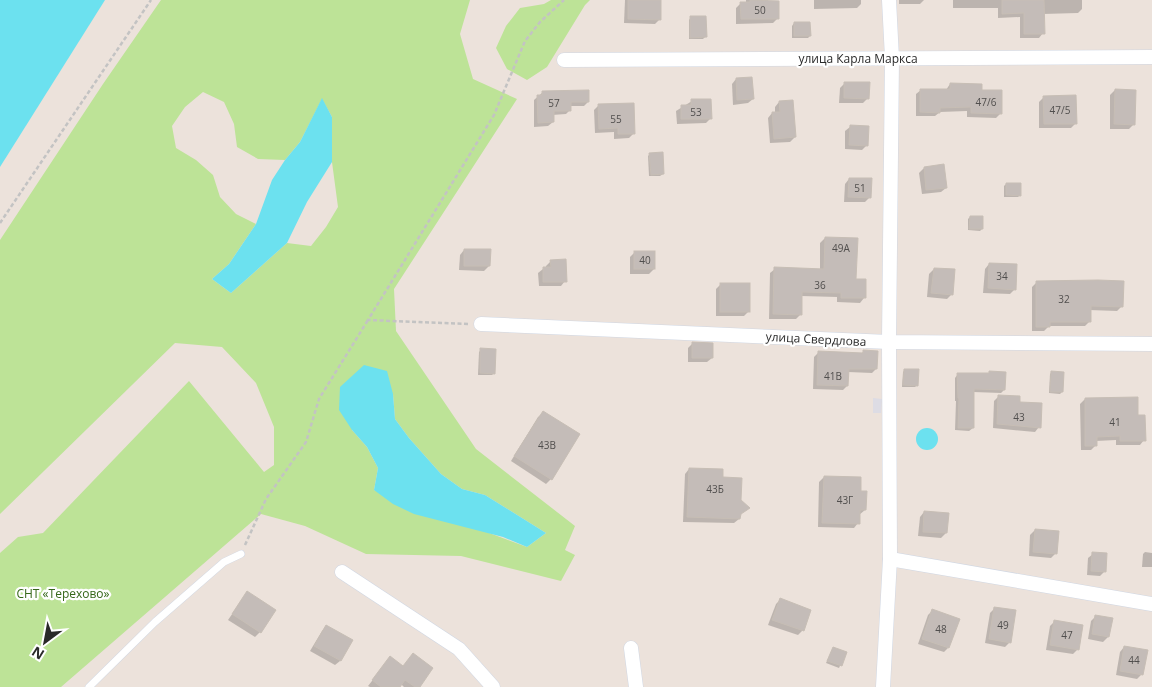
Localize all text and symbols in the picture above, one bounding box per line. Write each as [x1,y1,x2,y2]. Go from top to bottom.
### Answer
house number: 50 [754,3,766,17]
street label: улица Карла Маркса [798,50,918,67]
house number: 47/6 [976,95,997,109]
house number: 57 [548,96,560,110]
house number: 47/5 [1050,103,1071,117]
house number: 53 [690,105,702,119]
house number: 55 [610,112,622,126]
house number: 51 [854,181,866,195]
house number: 49А [832,241,851,255]
house number: 40 [639,253,651,267]
house number: 34 [996,269,1008,283]
house number: 36 [814,278,826,292]
house number: 32 [1058,292,1070,306]
street label: улица Свердлова [765,328,867,350]
house number: 41В [824,369,842,383]
house number: 43 [1013,410,1025,424]
house number: 41 [1109,415,1121,429]
house number: 43В [538,438,556,452]
house number: 43Б [706,482,724,496]
house number: 43Г [837,493,853,507]
park label: СНТ «Терехово» [16,585,110,602]
north arrow [20,617,70,667]
house number: 49 [997,618,1009,632]
house number: 48 [935,622,947,636]
house number: 47 [1061,628,1073,642]
text: N [28,642,48,665]
house number: 44 [1128,653,1140,667]

